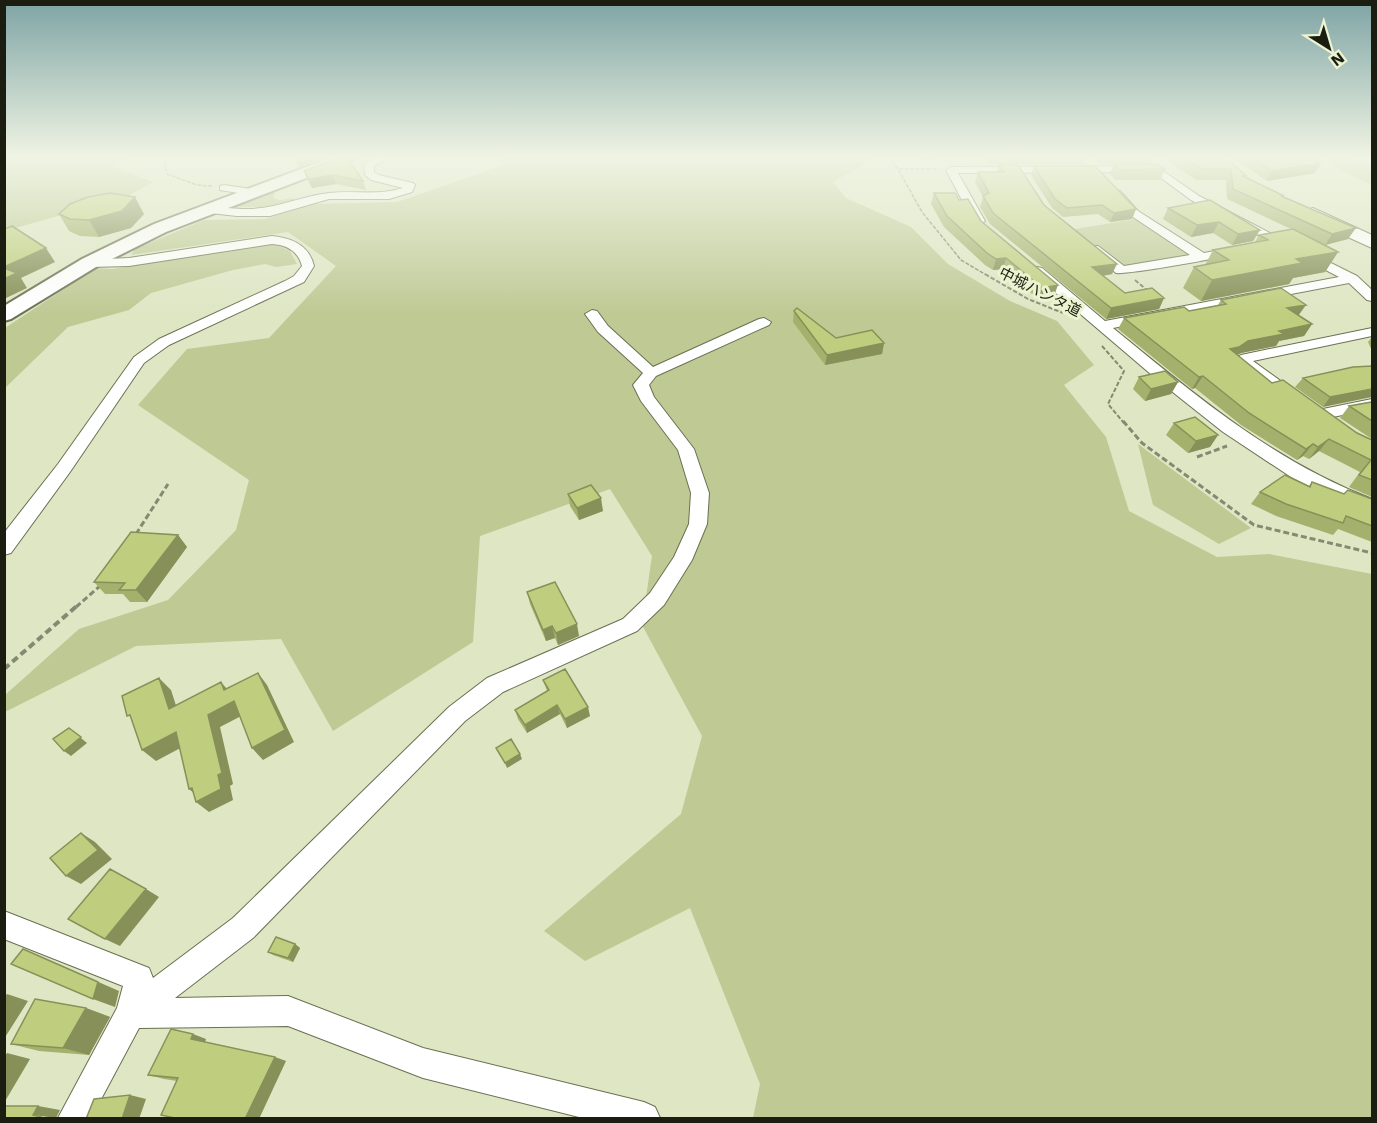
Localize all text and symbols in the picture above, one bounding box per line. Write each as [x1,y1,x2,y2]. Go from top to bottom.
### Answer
north arrow [1299,18,1359,78]
text: N [1327,48,1348,71]
street label: 中城ハンタ道 [996,264,1084,320]

